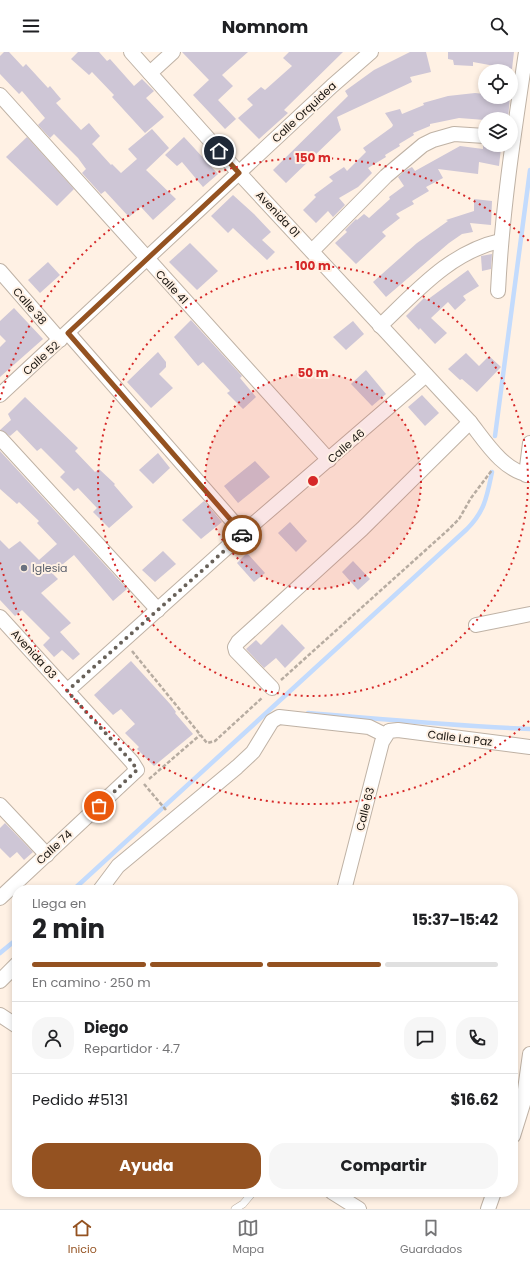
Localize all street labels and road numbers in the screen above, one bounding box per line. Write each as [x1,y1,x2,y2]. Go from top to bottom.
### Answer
street label: Calle Orquidea [268,78,340,146]
street label: Avenida 01 [252,187,304,241]
street label: Calle 41 [152,266,192,308]
street label: Calle 38 [9,284,51,328]
street label: Calle 52 [19,337,63,379]
street label: Calle 46 [324,425,368,467]
street label: Avenida 03 [8,626,60,682]
street label: Calle La Paz [427,726,493,750]
street label: Calle 63 [352,785,378,833]
street label: Calle 74 [32,826,76,868]

